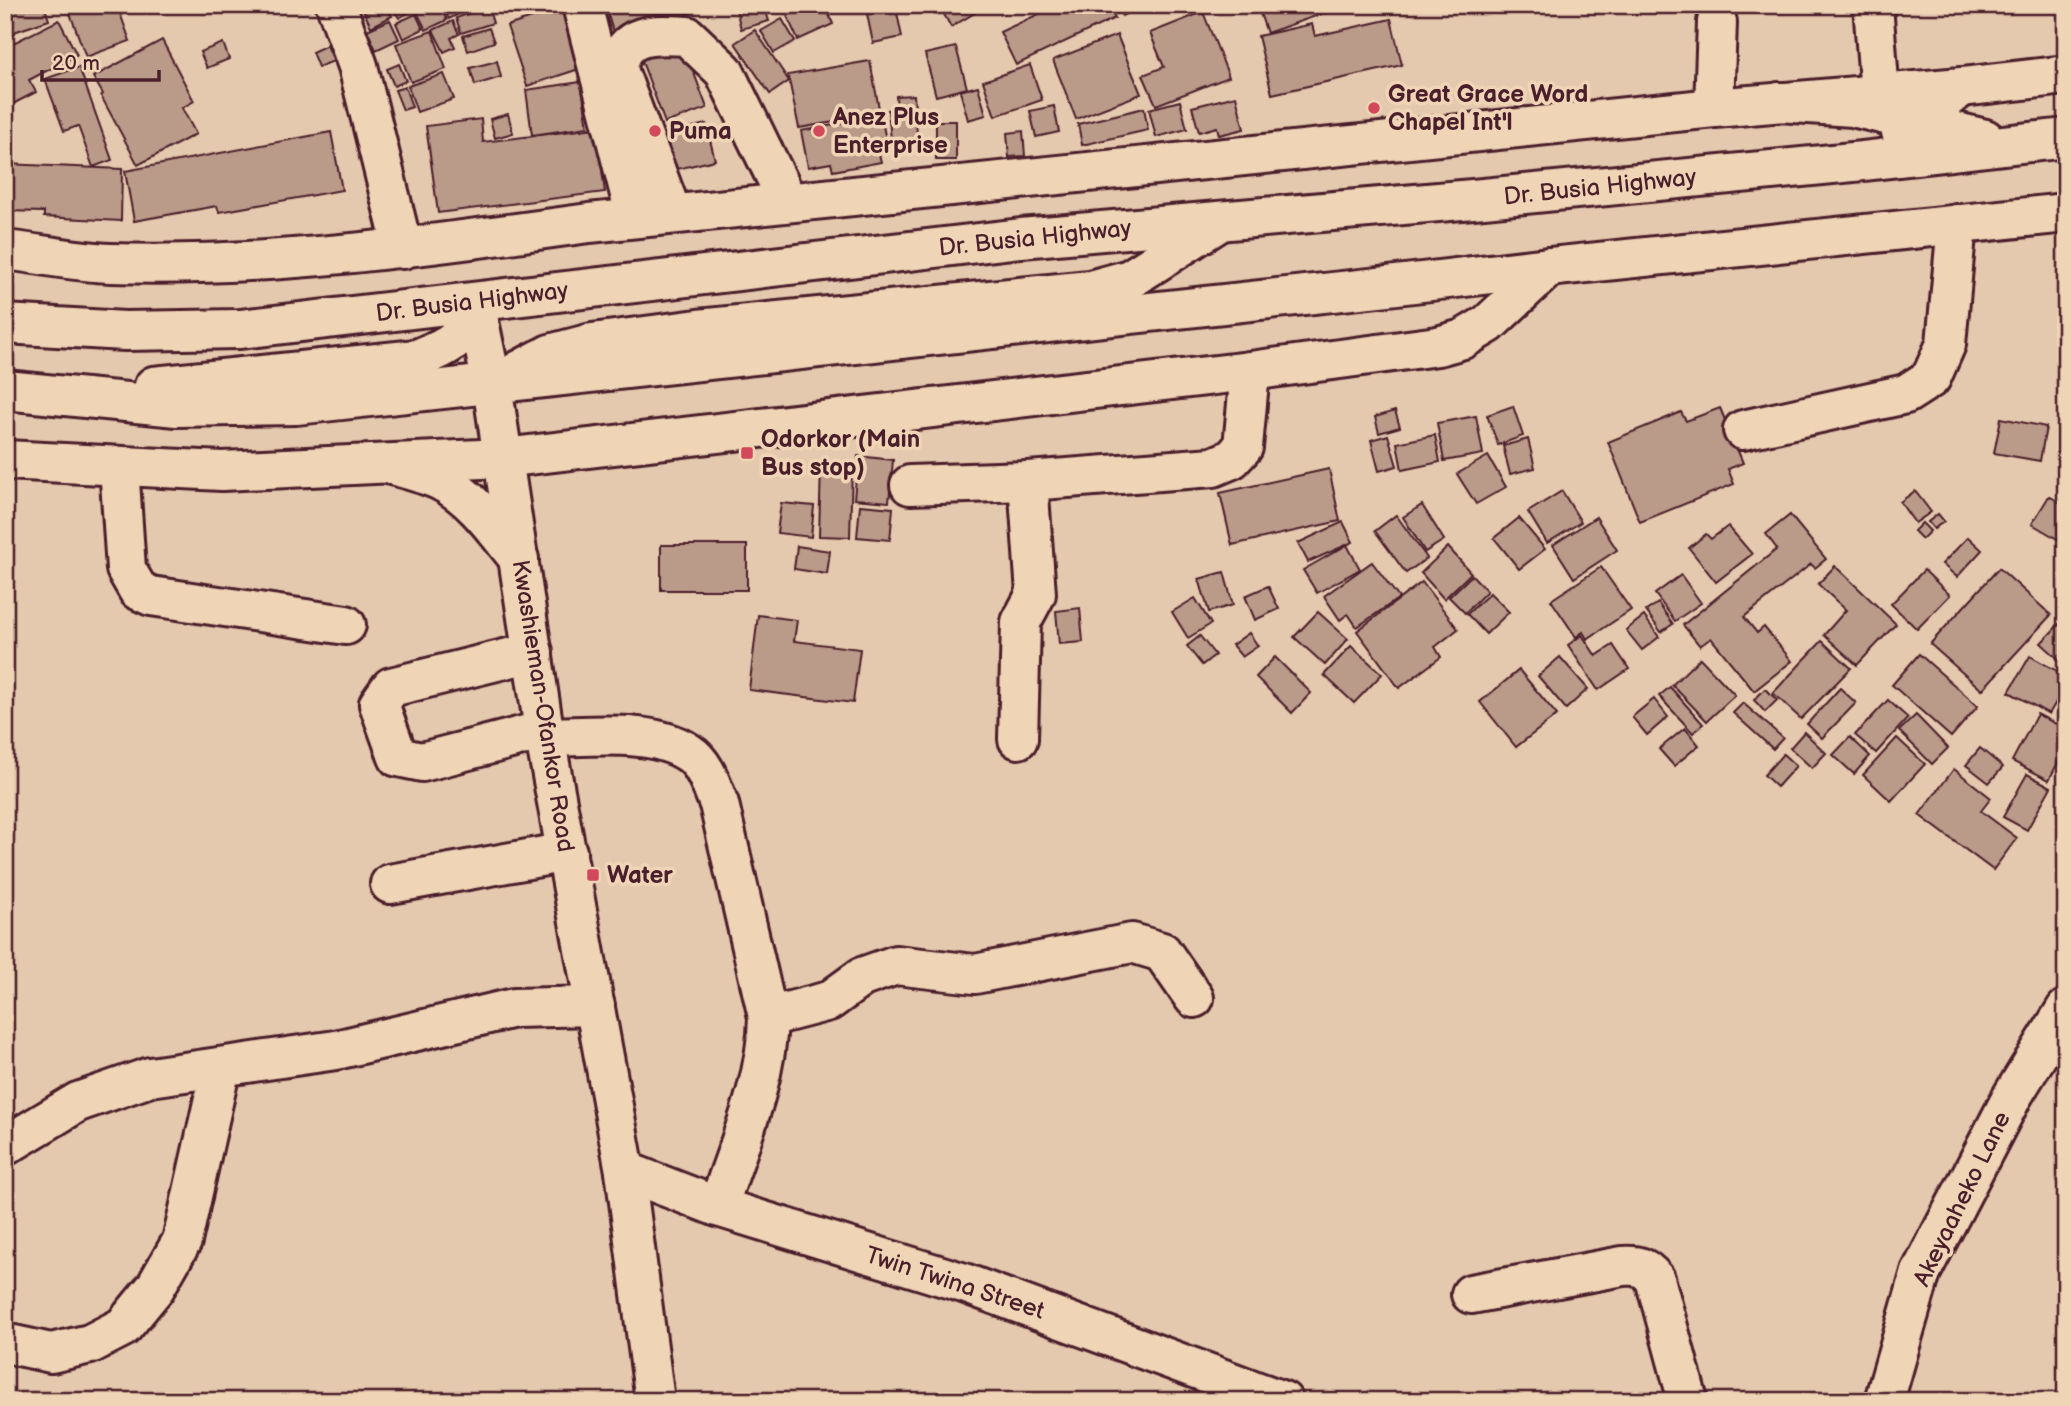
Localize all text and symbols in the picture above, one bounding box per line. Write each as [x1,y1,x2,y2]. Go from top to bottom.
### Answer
scale bar [42,38,159,82]
text: 20 m [52,51,100,76]
place label: Great Grace Word Chapel Int'l [1388,80,1588,137]
marker: Great Grace Word Chapel Int'l [1366,100,1382,116]
place label: Anez Plus Enterprise [832,103,948,160]
place label: Puma [669,117,732,146]
marker: Puma [647,123,663,139]
marker: Anez Plus Enterprise [811,123,827,139]
street label: Dr. Busia Highway [1502,162,1698,212]
street label: Dr. Busia Highway [937,213,1133,263]
street label: Dr. Busia Highway [374,276,570,328]
place label: Odorkor (Main Bus stop) [761,425,920,482]
marker: Odorkor (Main Bus stop) [739,445,755,461]
street label: Kwashieman-Ofankor Road [506,558,580,854]
place label: Water [607,861,673,890]
marker: Water [585,867,601,883]
street label: Akeyaaheko Lane [1907,1107,2017,1291]
street label: Twin Twina Street [862,1240,1049,1326]

